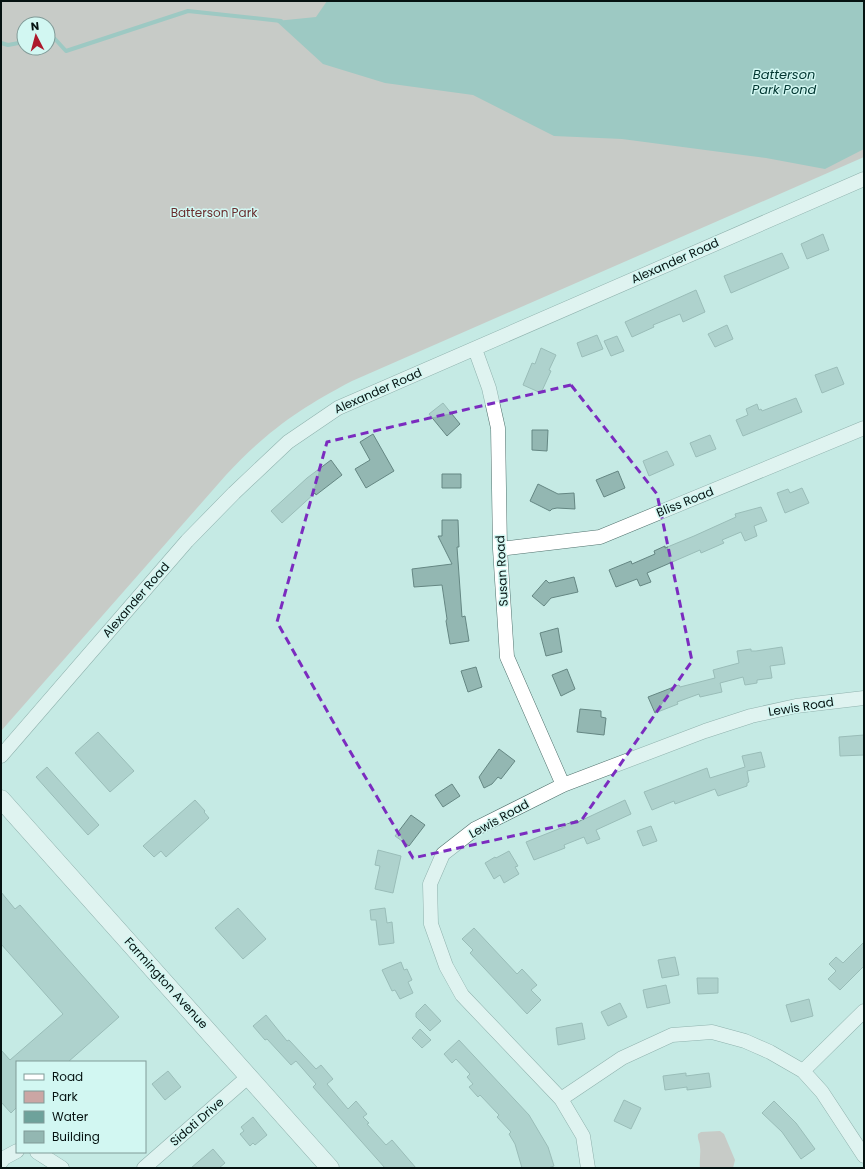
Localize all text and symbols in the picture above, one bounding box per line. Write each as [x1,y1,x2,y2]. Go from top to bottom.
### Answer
north arrow [16,16,56,56]
text: N [30,18,40,34]
water label: Batterson Park Pond [752,65,817,99]
park label: Batterson Park [171,204,258,221]
street label: Alexander Road [628,234,721,288]
street label: Alexander Road [331,364,424,418]
street label: Bliss Road [654,482,716,521]
street label: Susan Road [491,535,512,607]
street label: Alexander Road [98,558,173,641]
street label: Lewis Road [767,693,835,720]
street label: Lewis Road [466,795,532,842]
street label: Farmington Avenue [121,933,212,1032]
legend [16,1061,146,1153]
text: Road [52,1068,83,1085]
text: Park [52,1088,79,1105]
street label: Sidoti Drive [166,1093,227,1150]
text: Water [52,1108,89,1125]
text: Building [52,1128,100,1145]

